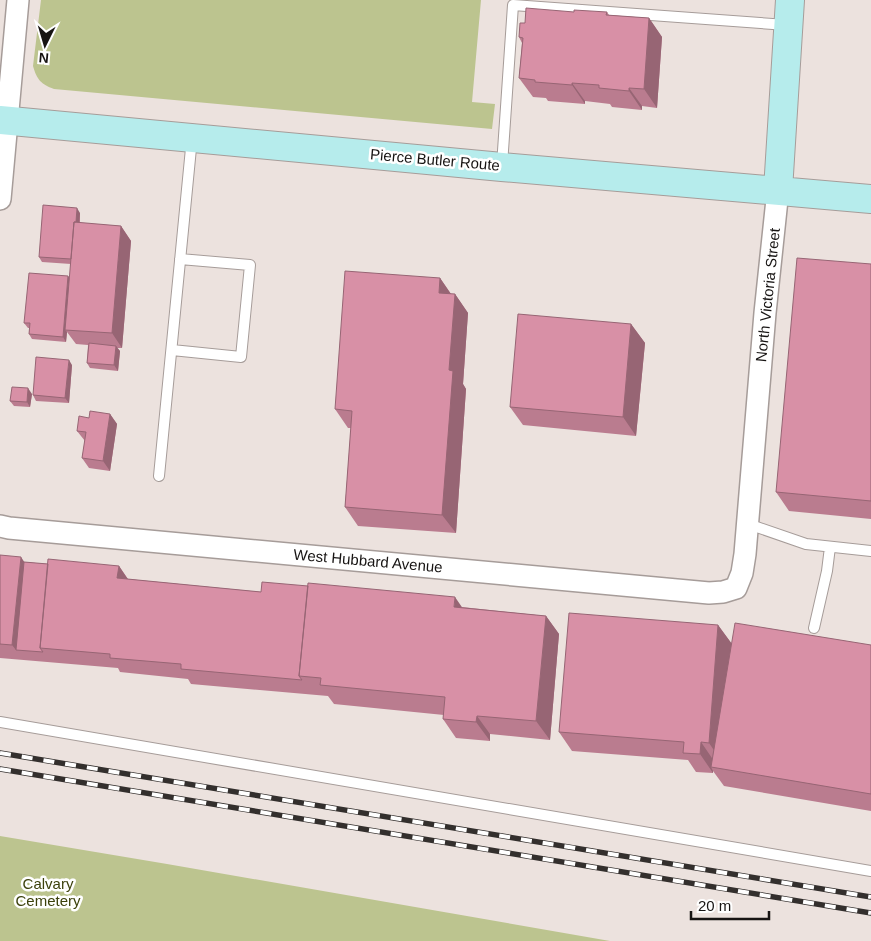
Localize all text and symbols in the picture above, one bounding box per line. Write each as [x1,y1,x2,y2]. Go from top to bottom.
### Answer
north arrow [20,20,70,70]
text: N [38,50,50,66]
street label: Pierce Butler Route [370,145,501,174]
street label: North Victoria Street [752,226,783,363]
street label: West Hubbard Avenue [293,546,443,575]
park label: Calvary Cemetery [15,875,81,909]
scale bar [691,888,768,920]
text: 20 m [698,897,731,914]

